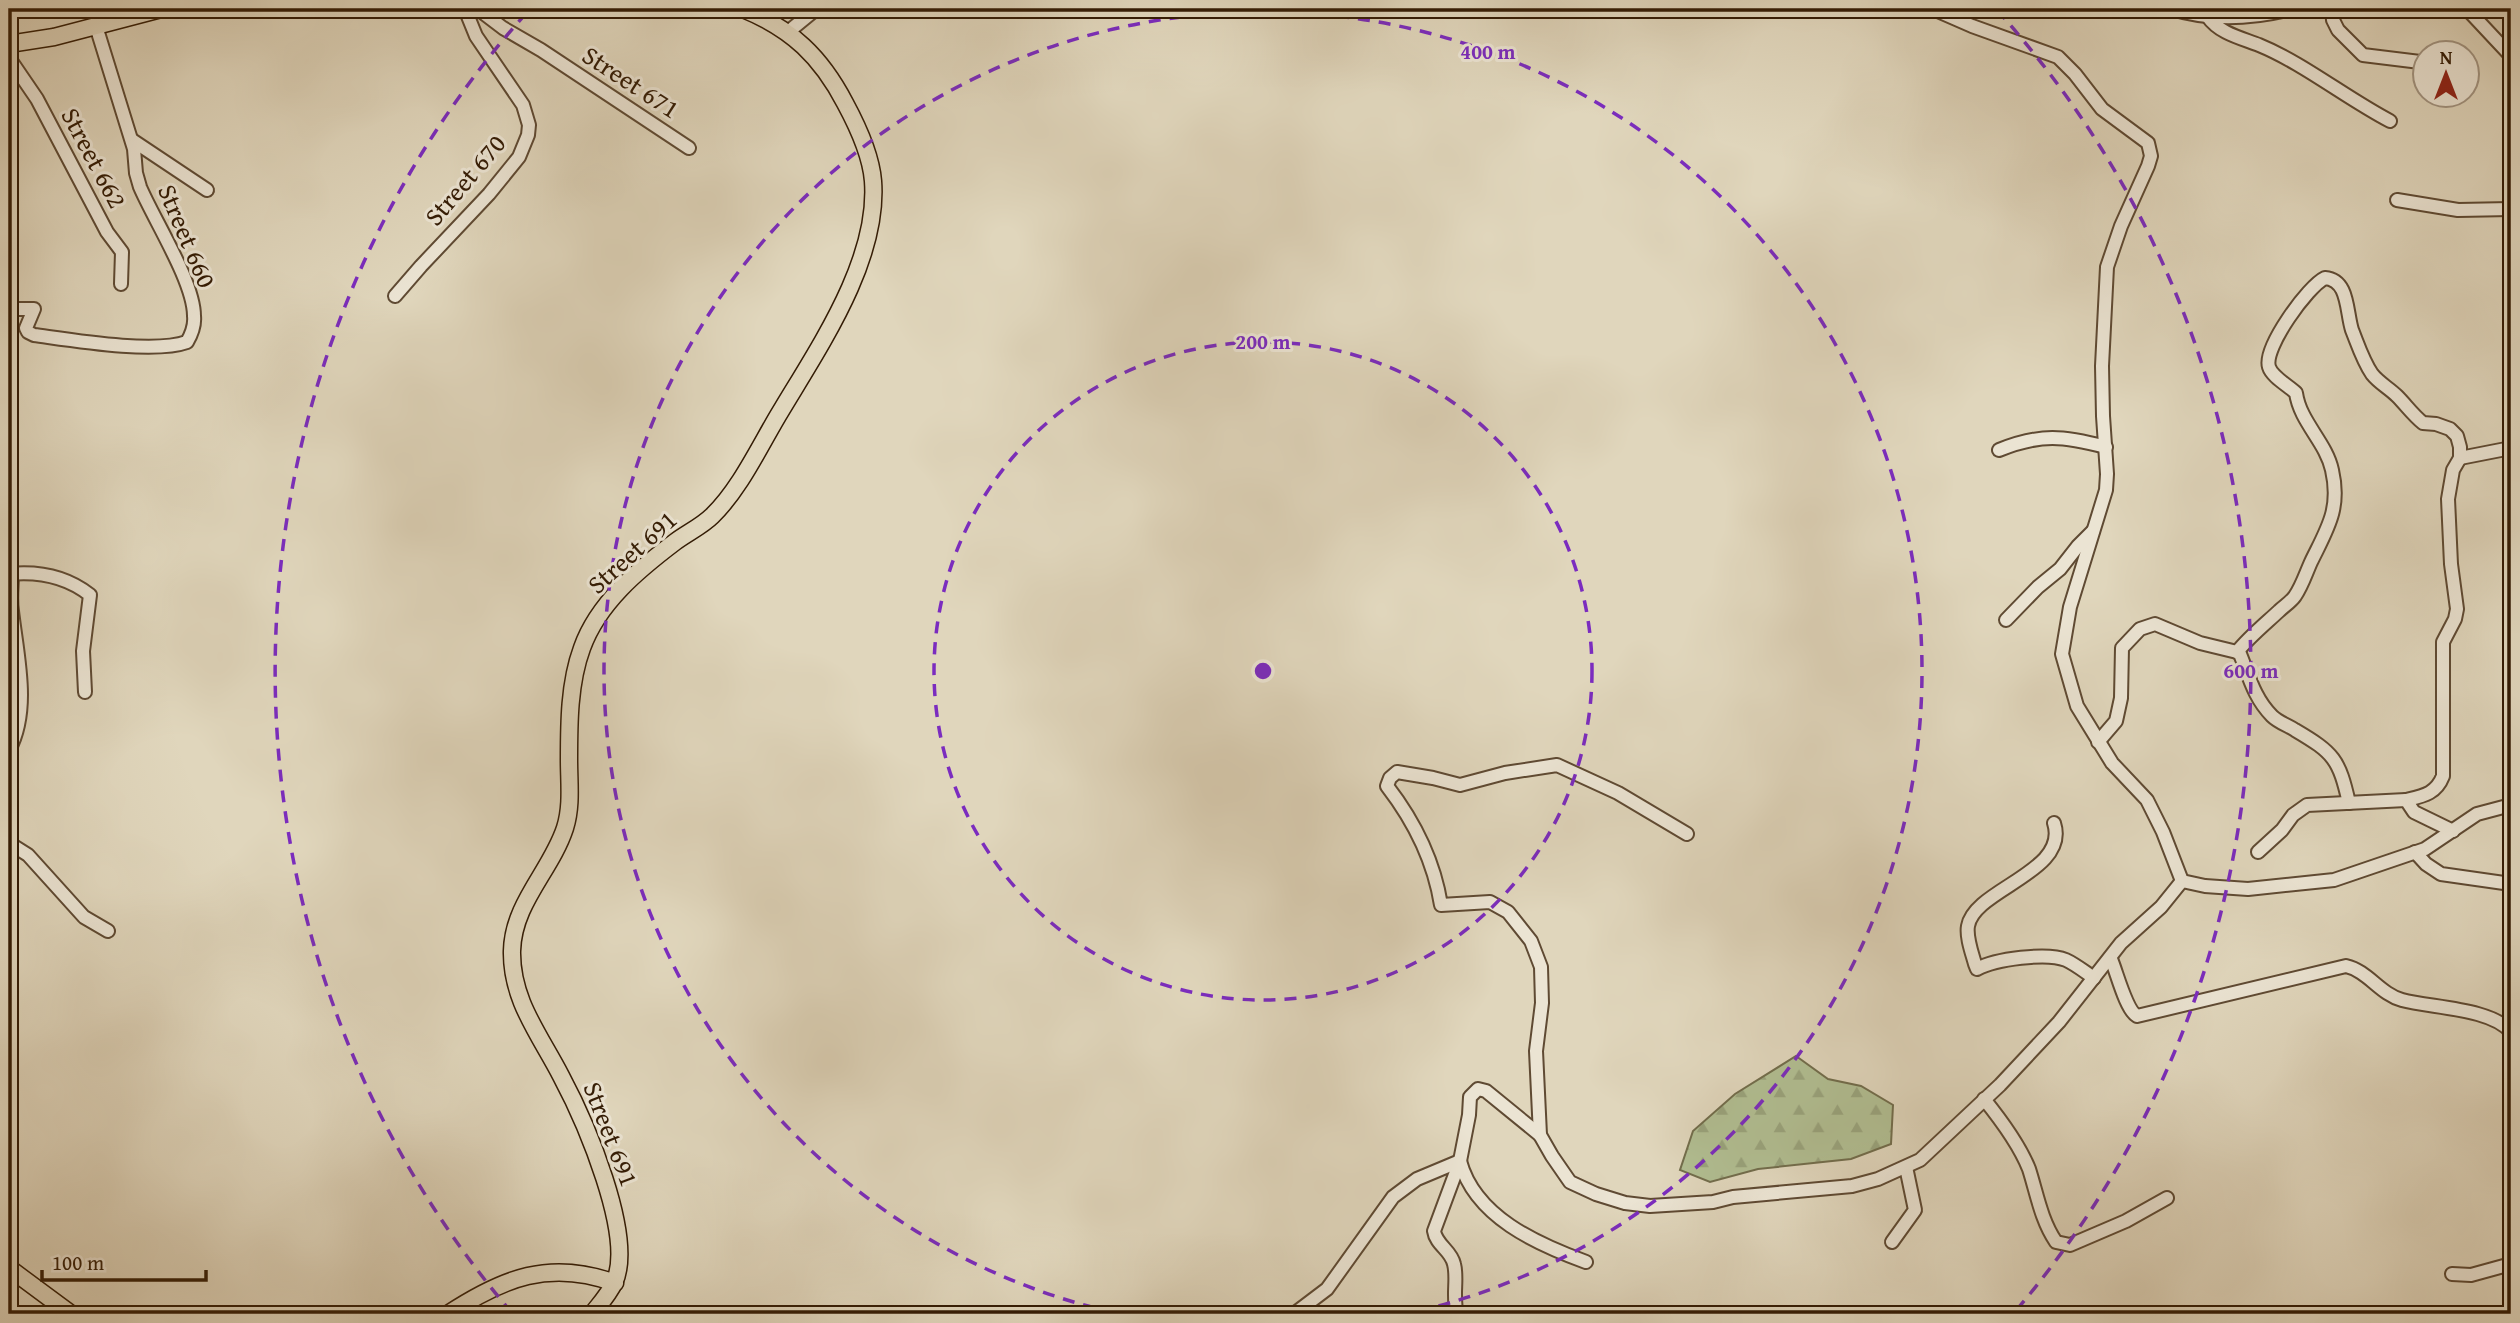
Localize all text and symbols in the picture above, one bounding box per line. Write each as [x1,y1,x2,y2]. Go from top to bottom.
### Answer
street label: Street 671 [575,36,688,128]
text: 400 m [1460,36,1516,67]
north arrow [2412,38,2482,108]
text: N [2440,43,2453,71]
street label: Street 662 [52,100,137,215]
street label: Street 670 [415,125,515,234]
street label: Street 660 [148,178,227,294]
text: 200 m [1235,326,1291,357]
street label: Street 691 [578,501,685,603]
text: 600 m [2223,655,2279,686]
centre of rings [1251,659,1275,683]
street label: Street 691 [574,1076,649,1192]
scale bar [42,1239,206,1283]
text: 100 m [52,1247,104,1278]

